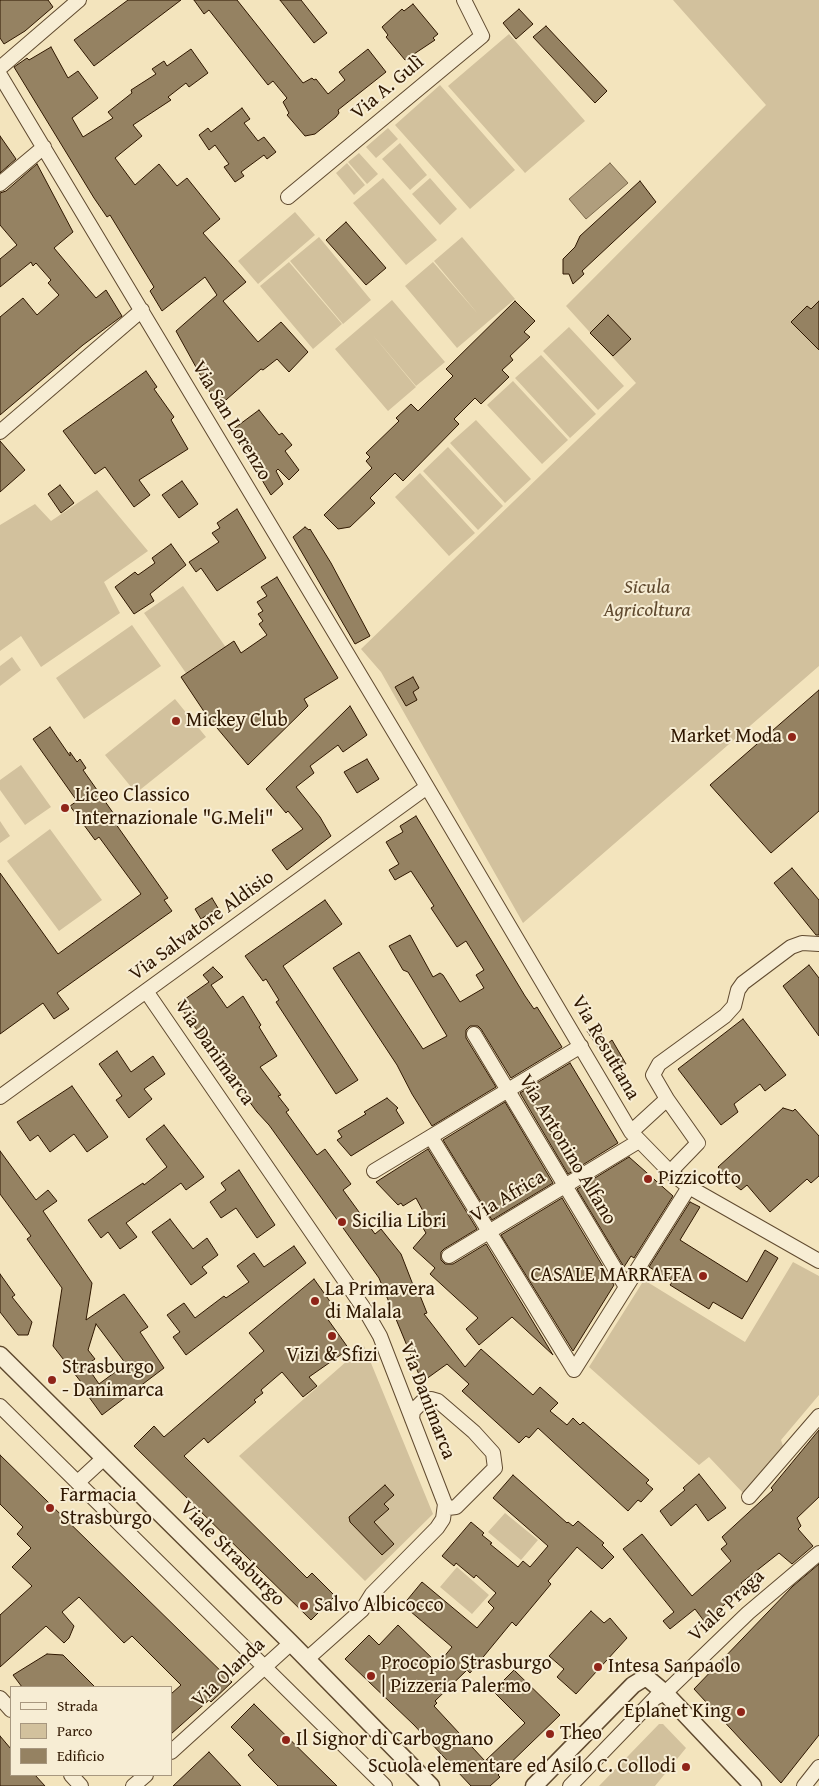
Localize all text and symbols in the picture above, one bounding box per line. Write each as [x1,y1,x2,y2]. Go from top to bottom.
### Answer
street label: Via A. Gulì [347,51,429,125]
street label: Via San Lorenzo [186,357,276,485]
park label: Sicula Agricoltura [603,576,691,623]
place label: Mickey Club [186,709,288,733]
marker: Mickey Club [170,715,182,727]
place label: Market Moda [671,725,782,749]
marker: Market Moda [786,731,798,743]
place label: Liceo Classico Internazionale "G.Meli" [75,784,274,831]
marker: Liceo Classico Internazionale "G.Meli" [59,802,71,814]
street label: Via Salvatore Aldisio [125,865,279,987]
street label: Via Resuttana [565,992,645,1104]
street label: Via Danimarca [169,996,259,1110]
street label: Via Antonino Alfano [513,1071,621,1229]
street label: Via Africa [466,1165,550,1229]
place label: Pizzicotto [658,1167,741,1191]
marker: Pizzicotto [642,1173,654,1185]
place label: Sicilia Libri [352,1210,447,1234]
marker: Sicilia Libri [336,1216,348,1228]
place label: CASALE MARRAFFA [531,1264,693,1288]
marker: CASALE MARRAFFA [697,1270,709,1282]
place label: La Primavera di Malala [325,1278,435,1325]
marker: La Primavera di Malala [309,1295,321,1307]
marker: Vizi & Sfizi [326,1330,338,1342]
street label: Via Danimarca [394,1339,460,1463]
place label: Vizi & Sfizi [286,1344,378,1368]
place label: Strasburgo - Danimarca [62,1356,164,1403]
marker: Strasburgo - Danimarca [46,1374,58,1386]
place label: Farmacia Strasburgo [60,1484,152,1531]
street label: Viale Strasburgo [174,1496,290,1612]
marker: Farmacia Strasburgo [44,1502,56,1514]
street label: Viale Praga [684,1565,770,1647]
place label: Salvo Albicocco [314,1594,444,1618]
marker: Salvo Albicocco [298,1600,310,1612]
street label: Via Olanda [187,1633,271,1713]
place label: Procopio Strasburgo | Pizzeria Palermo [381,1652,552,1699]
place label: Intesa Sanpaolo [608,1655,740,1679]
marker: Intesa Sanpaolo [592,1661,604,1673]
marker: Procopio Strasburgo | Pizzeria Palermo [365,1670,377,1682]
legend [10,1686,172,1776]
text: Strada [57,1695,98,1716]
place label: Eplanet King [624,1700,731,1724]
marker: Eplanet King [735,1706,747,1718]
text: Parco [57,1720,92,1741]
place label: Theo [560,1722,602,1746]
place label: Il Signor di Carbognano [296,1728,493,1752]
marker: Theo [544,1728,556,1740]
marker: Il Signor di Carbognano [280,1734,292,1746]
text: Edificio [57,1745,104,1766]
place label: Scuola elementare ed Asilo C. Collodi [368,1755,676,1779]
marker: Scuola elementare ed Asilo C. Collodi [680,1761,692,1773]

